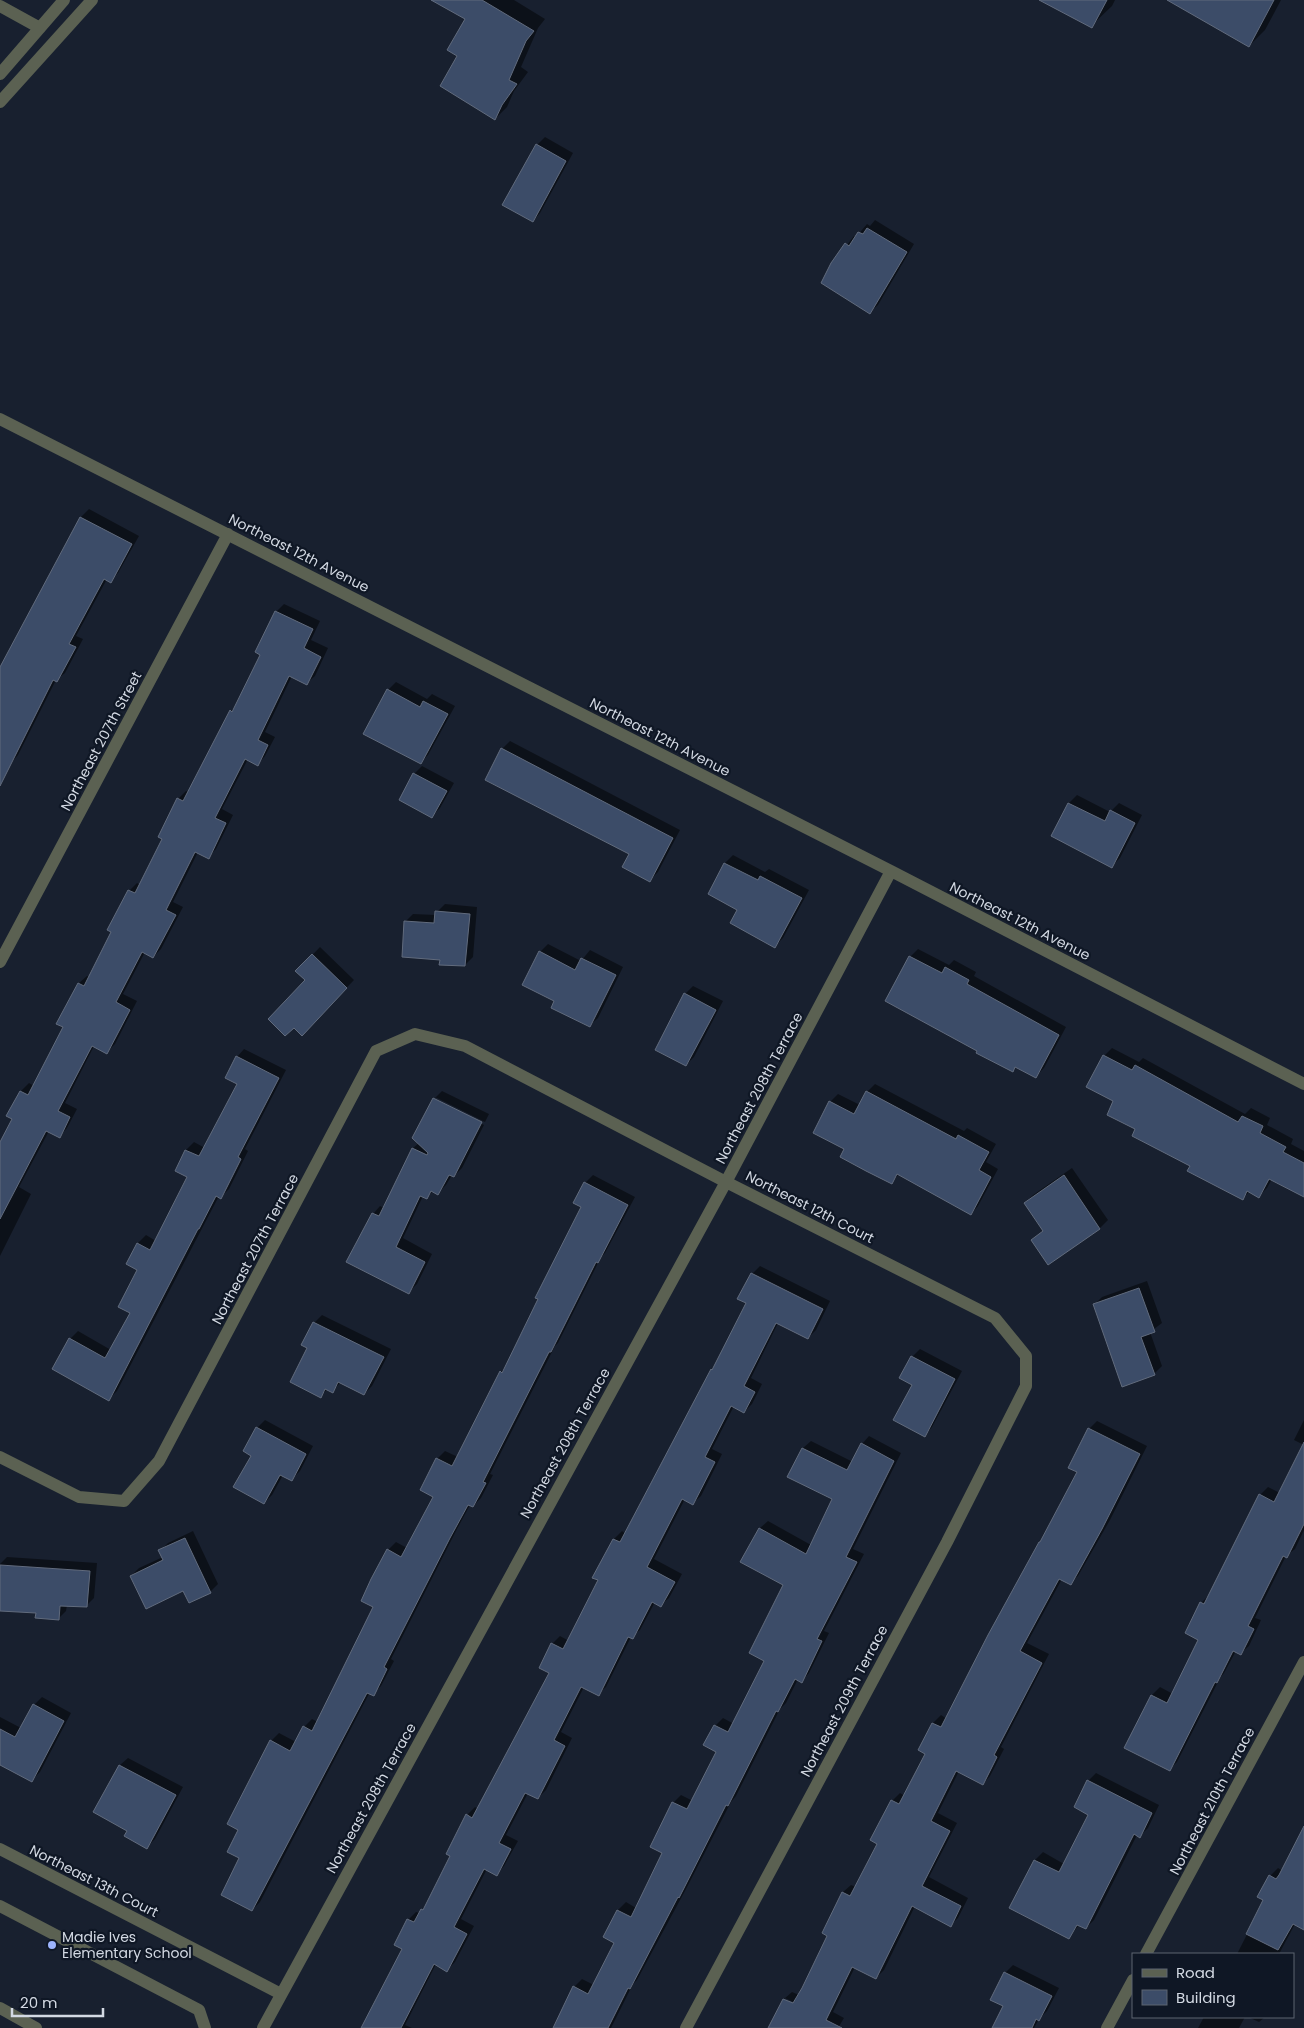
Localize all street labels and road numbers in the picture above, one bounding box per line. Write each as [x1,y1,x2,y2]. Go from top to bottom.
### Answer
street label: Northeast 12th Avenue [225,509,373,597]
street label: Northeast 207th Street [56,668,146,814]
street label: Northeast 12th Avenue [586,693,734,781]
street label: Northeast 12th Avenue [946,877,1094,965]
street label: Northeast 208th Terrace [710,1008,808,1167]
street label: Northeast 12th Court [742,1166,878,1248]
street label: Northeast 207th Terrace [207,1170,303,1328]
street label: Northeast 208th Terrace [515,1364,615,1522]
street label: Northeast 209th Terrace [795,1621,893,1780]
street label: Northeast 208th Terrace [321,1719,421,1877]
street label: Northeast 210th Terrace [1164,1723,1260,1878]
street label: Northeast 13th Court [26,1840,162,1922]

